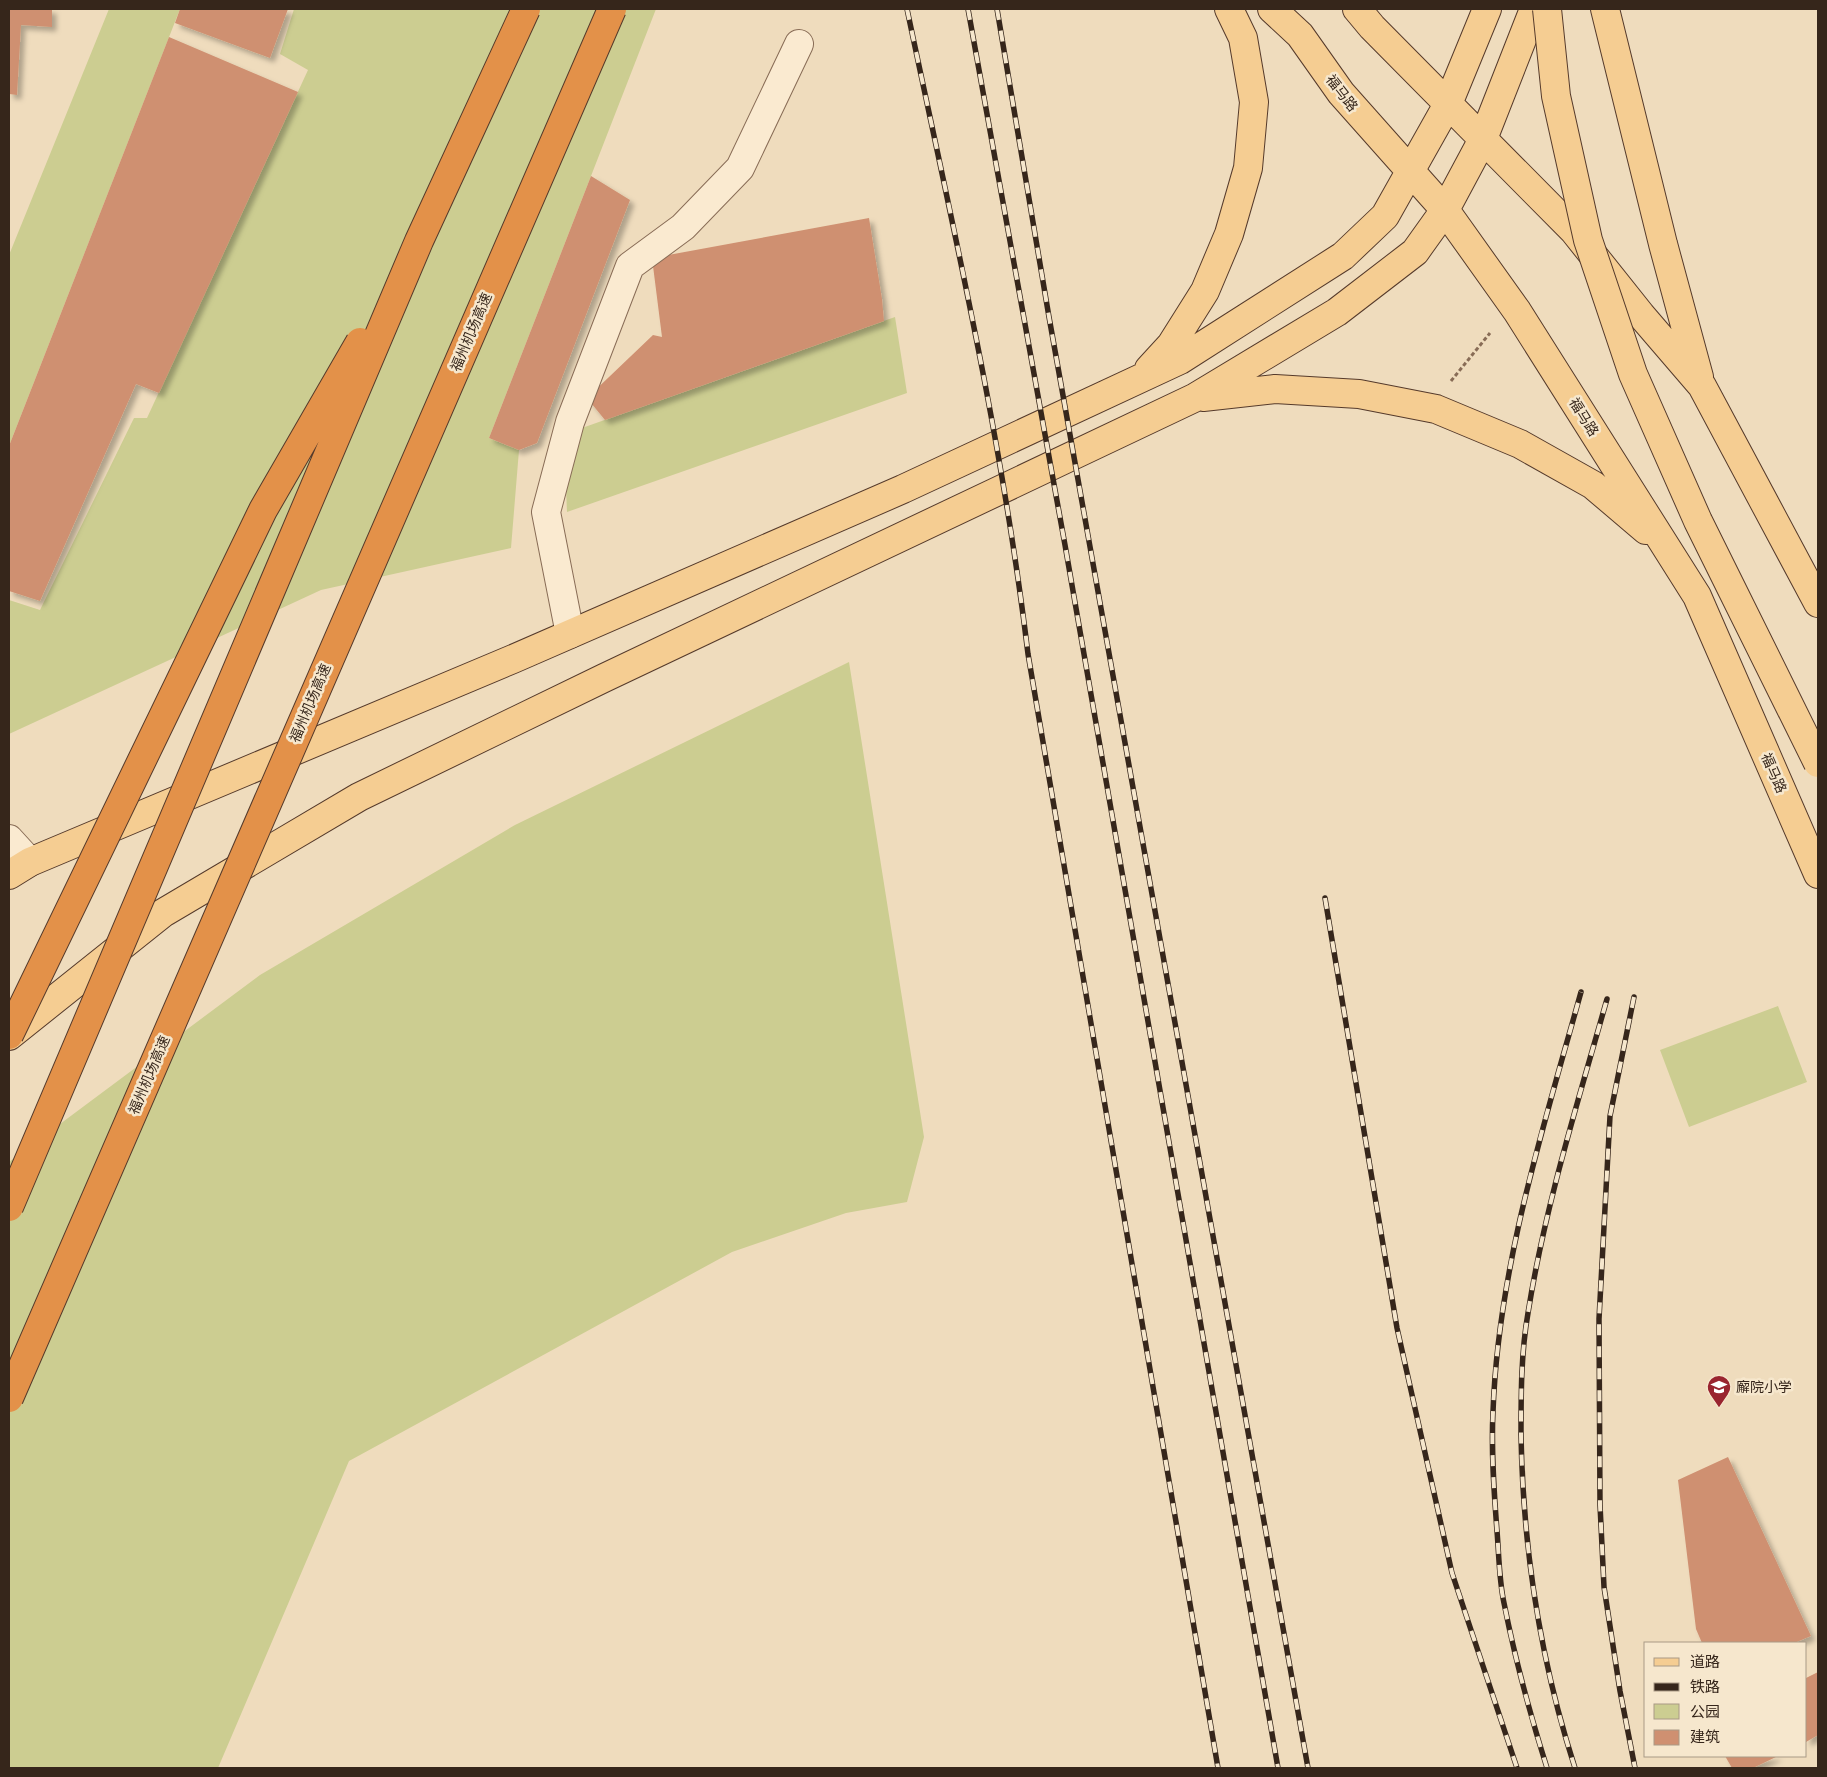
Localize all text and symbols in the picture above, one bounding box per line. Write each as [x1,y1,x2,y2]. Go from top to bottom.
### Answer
street label: 福马路 [1322,70,1363,115]
street label: 福州机场高速 [445,289,496,374]
street label: 福马路 [1565,394,1604,440]
street label: 福州机场高速 [284,660,335,745]
street label: 福马路 [1757,750,1792,796]
street label: 福州机场高速 [123,1032,174,1117]
school or university icon: 廨院小学 [1706,1374,1732,1408]
place label: 廨院小学 [1736,1377,1792,1396]
legend [1644,1642,1807,1757]
text: 道路 [1690,1651,1720,1671]
text: 铁路 [1690,1676,1720,1696]
text: 公园 [1690,1701,1720,1721]
text: 建筑 [1690,1726,1720,1746]

